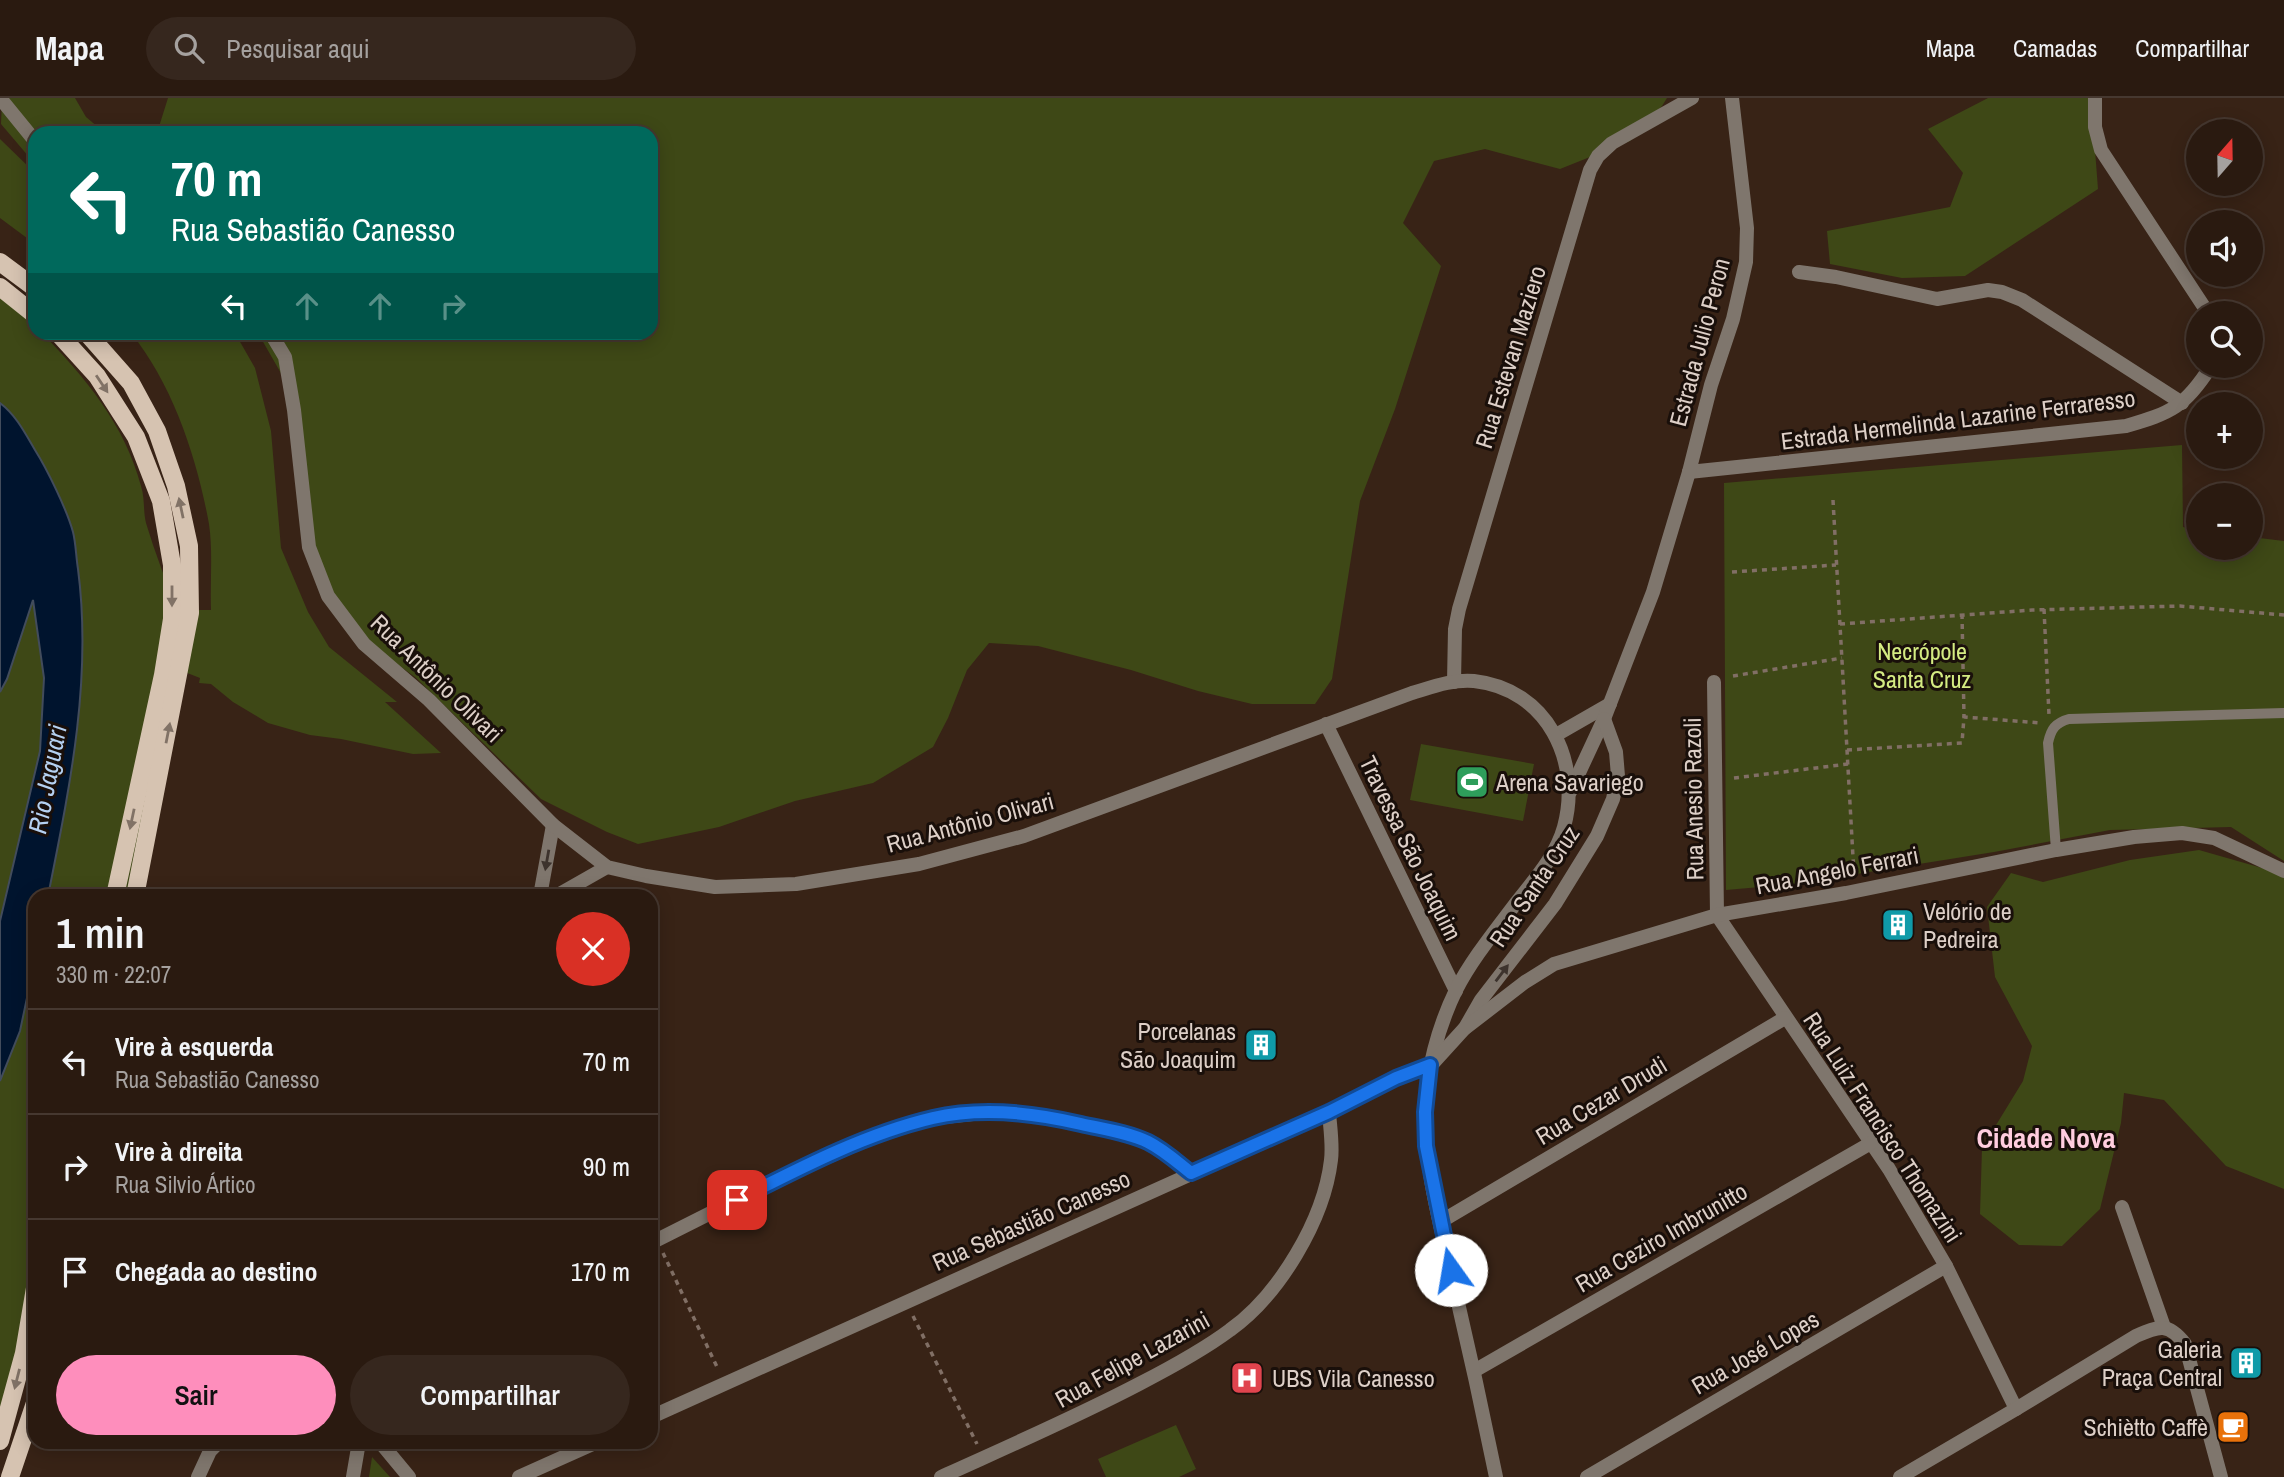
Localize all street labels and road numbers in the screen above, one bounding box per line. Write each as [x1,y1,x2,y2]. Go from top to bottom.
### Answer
street label: Estrada Julio Peron [1661,254,1737,430]
street label: Rua Estevan Maziero [1467,262,1553,452]
street label: Estrada Hermelinda Lazarine Ferraresso [1779,381,2137,457]
street label: Rua Antônio Olivari [364,607,510,749]
street label: Rua Anesio Razoli [1676,717,1710,881]
street label: Travessa São Joaquim [1352,750,1470,946]
street label: Rua Antônio Olivari [883,784,1057,860]
street label: Rua Santa Cruz [1482,819,1587,953]
street label: Rua Angelo Ferrari [1753,839,1921,901]
street label: Rua Luiz Francisco Thomazini [1796,1006,1970,1248]
street label: Rua Cezar Drudi [1529,1048,1673,1152]
street label: Rua Sebastião Canesso [927,1162,1135,1278]
street label: Rua Ceziro Imbrunitto [1569,1175,1753,1299]
street label: Rua Felipe Lazarini [1049,1303,1215,1415]
street label: Rua José Lopes [1685,1303,1825,1401]

